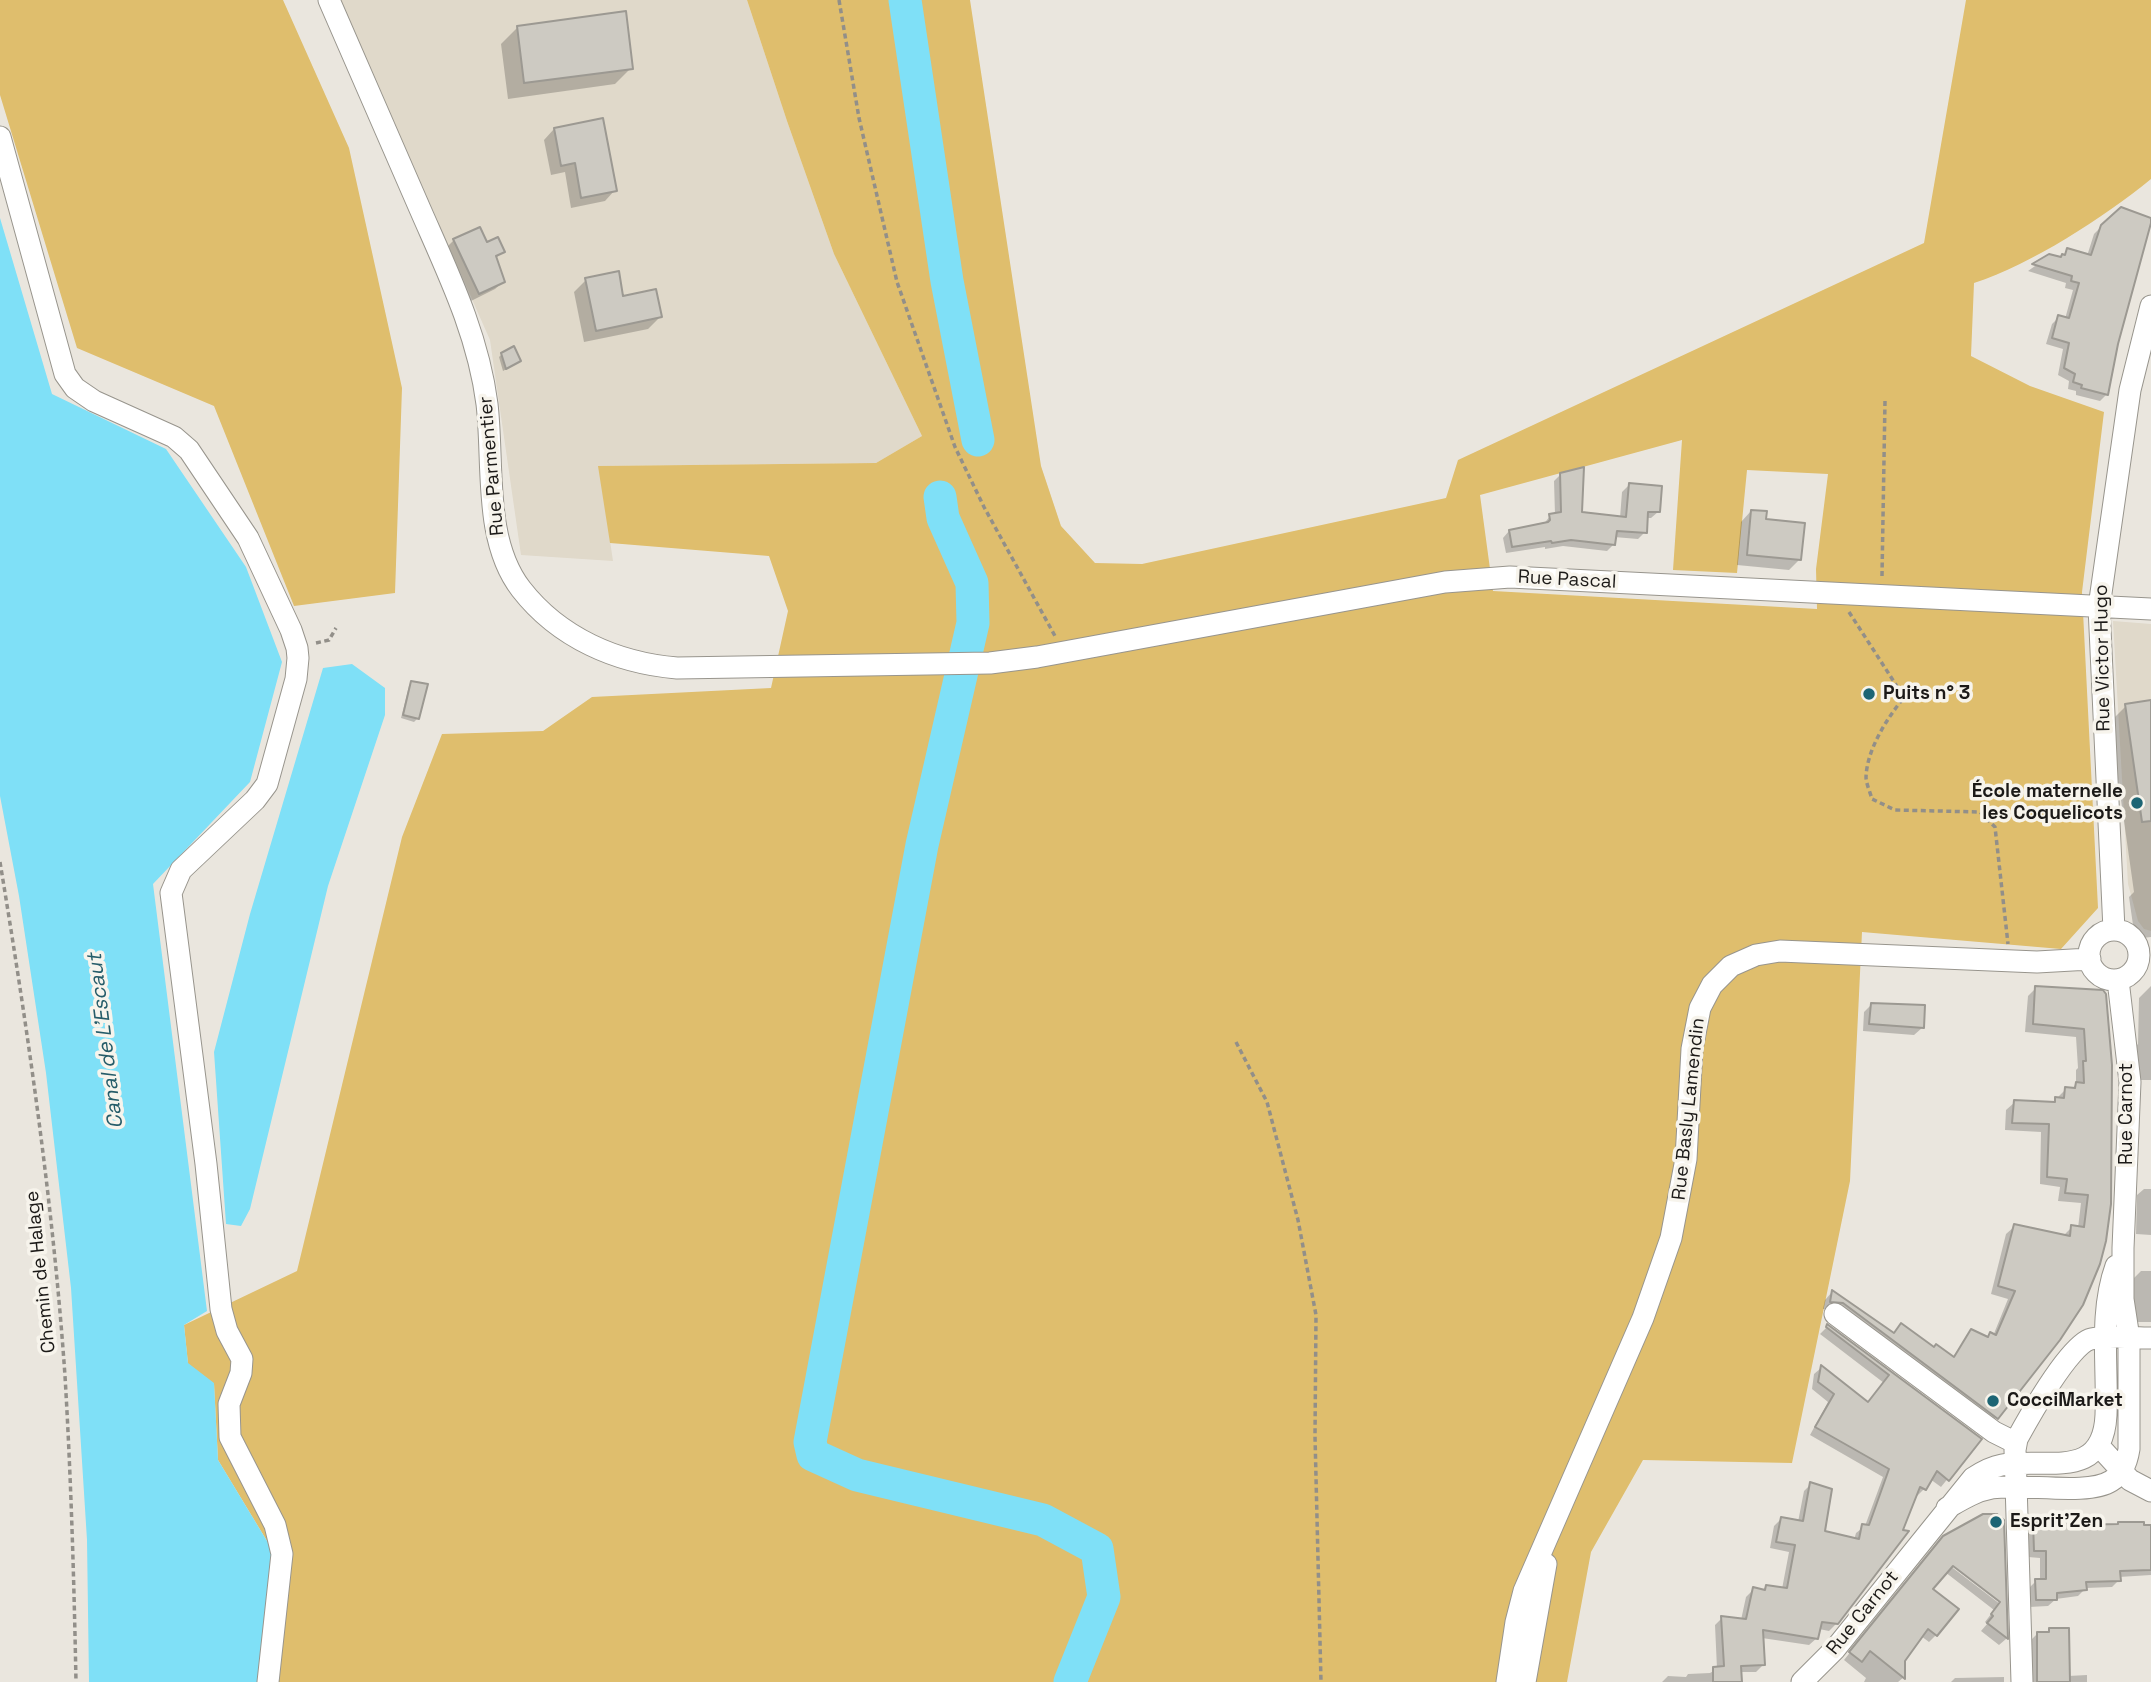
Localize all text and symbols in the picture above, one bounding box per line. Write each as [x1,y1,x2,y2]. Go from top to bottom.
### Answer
street label: Rue Parmentier [475,395,509,537]
street label: Rue Pascal [1517,566,1617,594]
street label: Rue Victor Hugo [2090,584,2116,732]
place label: Puits n° 3 [1883,683,1970,705]
marker: Puits n° 3 [1861,686,1877,702]
place label: École maternelle les Coquelicots [1972,781,2123,825]
marker: École maternelle les Coquelicots [2129,795,2145,811]
water label: Canal de L'Escaut [83,952,129,1130]
street label: Rue Basly Lamendin [1668,1017,1710,1201]
street label: Rue Carnot [2116,1063,2138,1165]
street label: Chemin de Halage [21,1190,61,1354]
place label: CocciMarket [2007,1390,2123,1412]
marker: CocciMarket [1985,1393,2001,1409]
place label: Esprit'Zen [2010,1511,2103,1533]
marker: Esprit'Zen [1988,1514,2004,1530]
street label: Rue Carnot [1822,1566,1904,1660]

